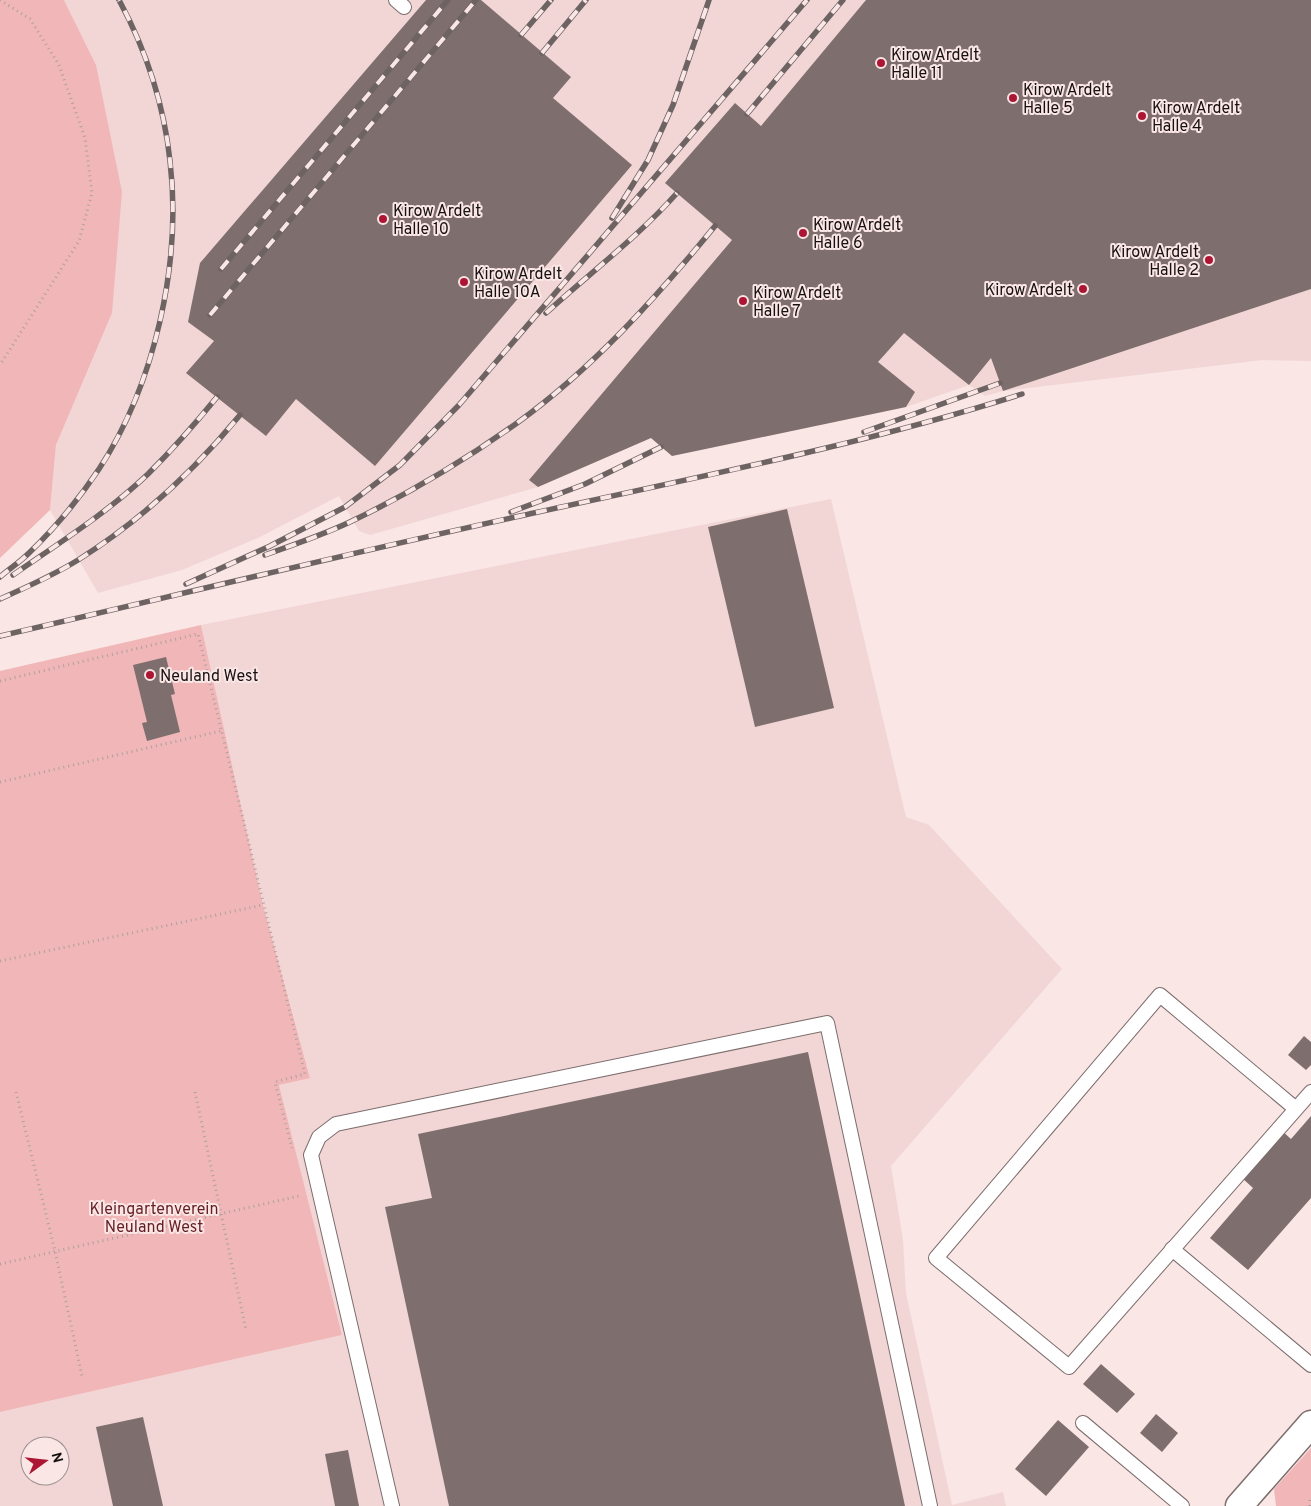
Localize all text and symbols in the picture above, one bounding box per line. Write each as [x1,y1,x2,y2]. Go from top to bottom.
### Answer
place label: Kirow Ardelt Halle 11 [891,46,979,84]
marker: Kirow Ardelt Halle 11 [875,57,887,69]
place label: Kirow Ardelt Halle 5 [1023,81,1111,119]
marker: Kirow Ardelt Halle 5 [1007,92,1019,104]
place label: Kirow Ardelt Halle 4 [1152,99,1240,137]
marker: Kirow Ardelt Halle 4 [1136,110,1148,122]
place label: Kirow Ardelt Halle 10 [393,202,481,240]
marker: Kirow Ardelt Halle 10 [377,213,389,225]
place label: Kirow Ardelt Halle 6 [813,216,901,254]
marker: Kirow Ardelt Halle 6 [797,227,809,239]
place label: Kirow Ardelt Halle 2 [1111,243,1199,281]
marker: Kirow Ardelt Halle 2 [1203,254,1215,266]
place label: Kirow Ardelt Halle 10A [474,265,562,303]
marker: Kirow Ardelt Halle 10A [458,276,470,288]
place label: Kirow Ardelt [985,281,1073,301]
marker: Kirow Ardelt [1077,283,1089,295]
place label: Kirow Ardelt Halle 7 [753,284,841,322]
marker: Kirow Ardelt Halle 7 [737,295,749,307]
place label: Neuland West [160,667,258,687]
marker: Neuland West [144,669,156,681]
park label: Kleingartenverein Neuland West [90,1200,218,1238]
north arrow [20,1436,70,1486]
text: N [47,1451,66,1465]

